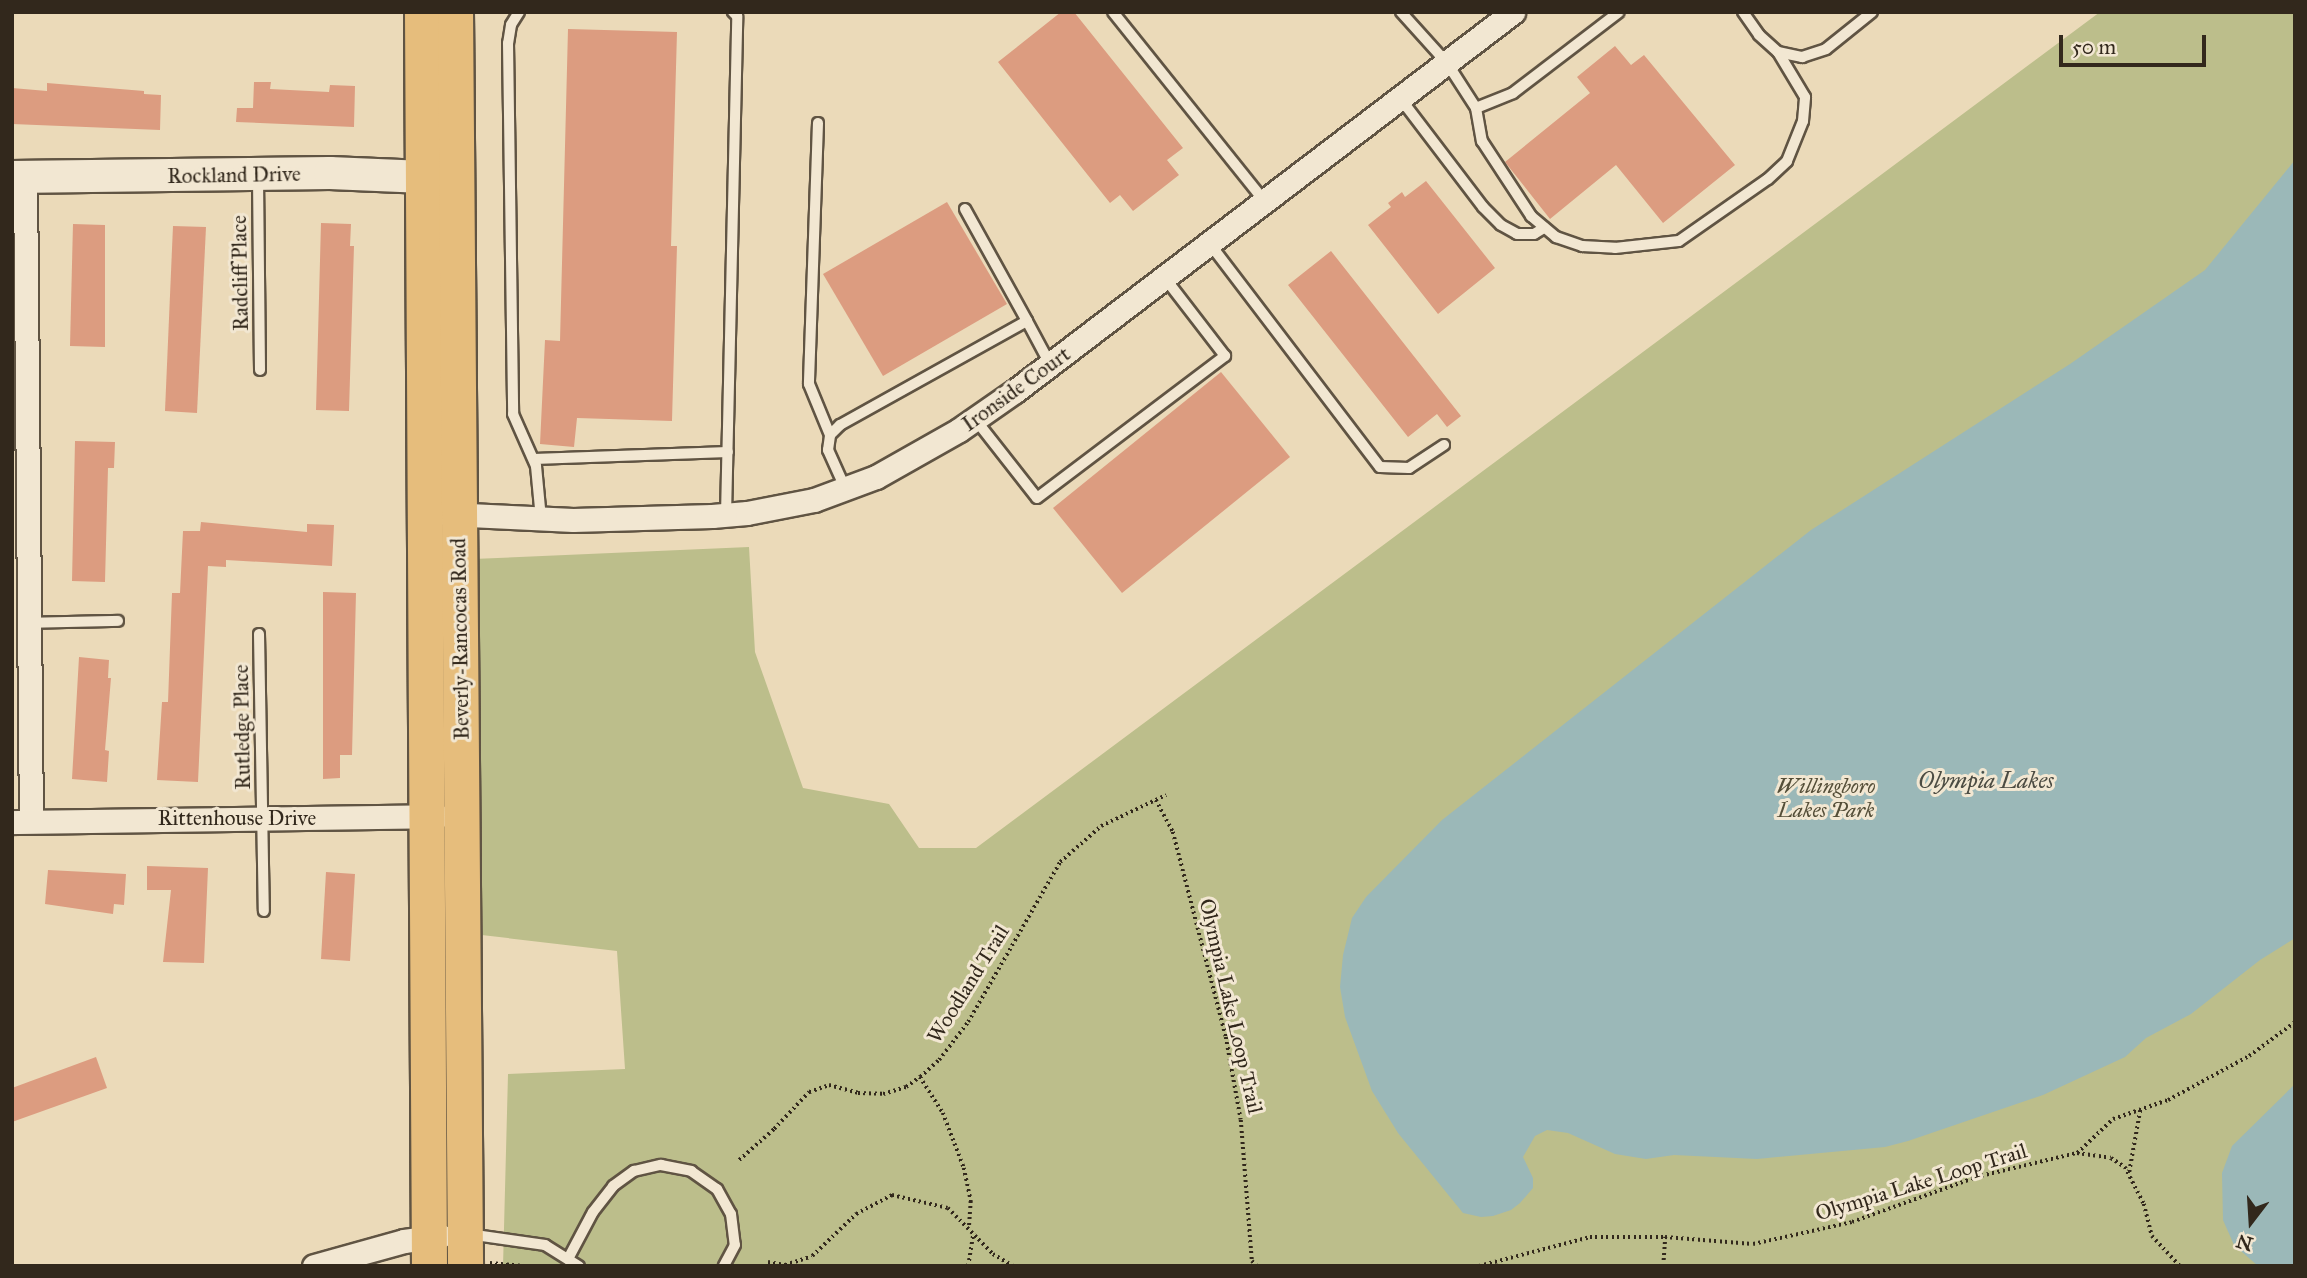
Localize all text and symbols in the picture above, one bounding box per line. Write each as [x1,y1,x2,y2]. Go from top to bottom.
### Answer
scale bar [2062,21,2209,65]
text: 50 m [2072,34,2116,60]
street label: Rockland Drive [167,161,301,189]
street label: Radcliff Place [226,215,254,331]
street label: Ironside Court [957,341,1075,437]
street label: Beverly-Rancocas Road [446,538,474,740]
street label: Rutledge Place [228,664,256,790]
water label: Olympia Lakes [1918,766,2054,794]
park label: Willingboro Lakes Park [1777,773,1875,823]
street label: Rittenhouse Drive [158,805,316,831]
street label: Olympia Lake Loop Trail [1194,896,1268,1116]
street label: Woodland Trail [922,920,1014,1048]
street label: Olympia Lake Loop Trail [1812,1138,2030,1226]
north arrow [2216,1187,2286,1257]
text: N [2234,1229,2256,1256]

